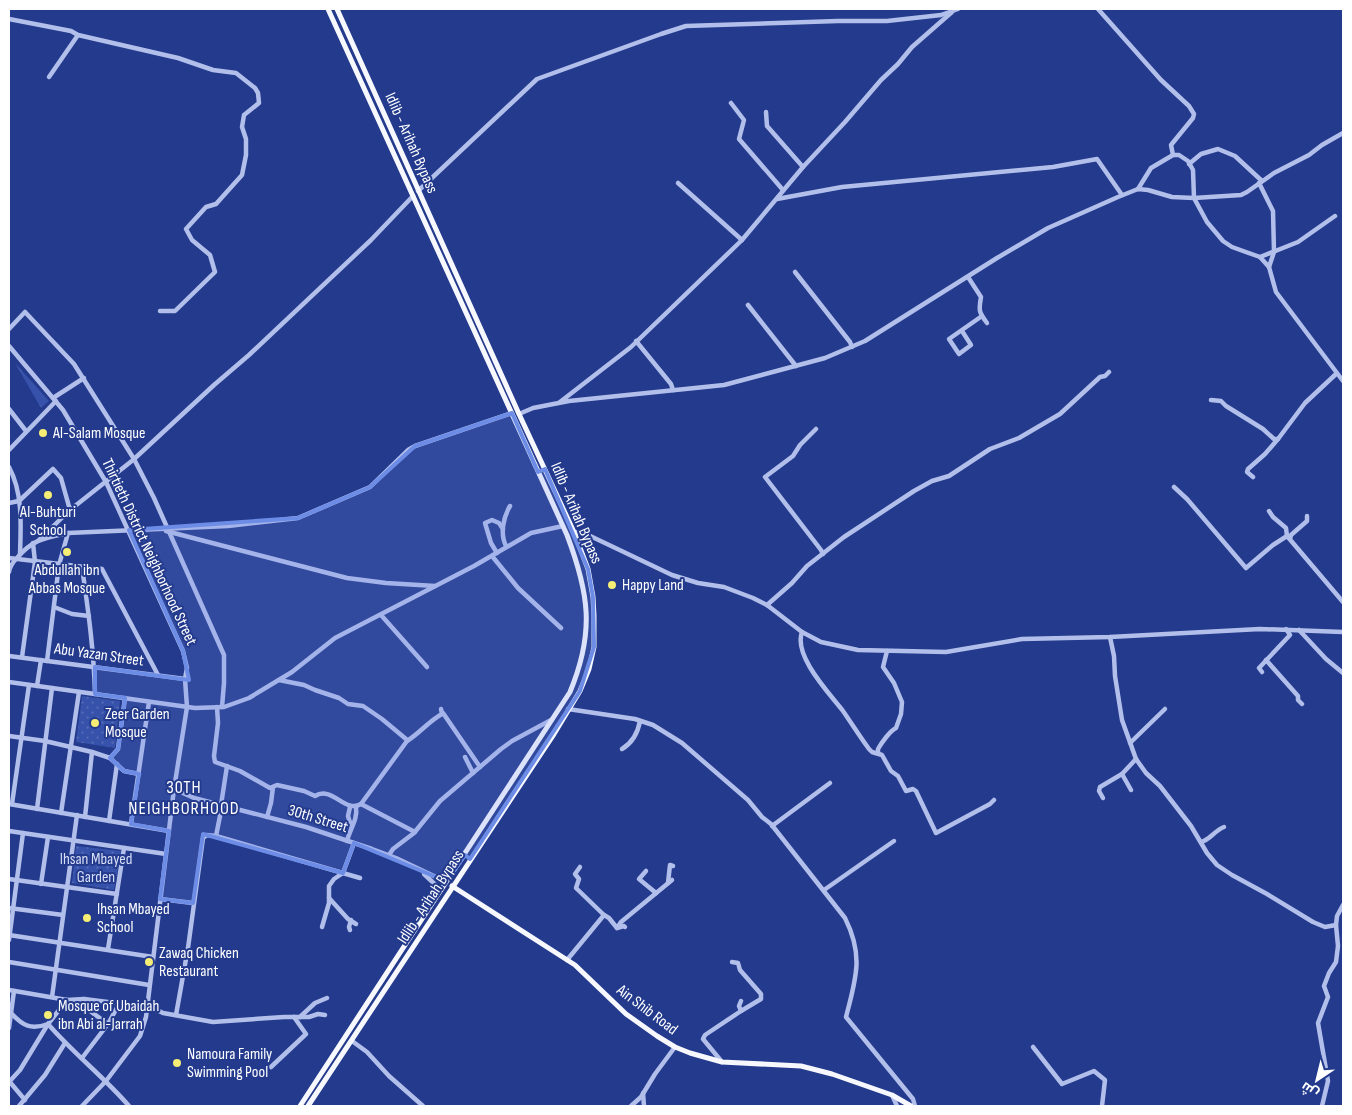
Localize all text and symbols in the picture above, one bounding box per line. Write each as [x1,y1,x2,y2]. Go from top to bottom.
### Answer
street label: Idlib - Arihah Bypass [380,90,442,197]
place label: Al-Salam Mosque [52,424,145,443]
marker: Al-Salam Mosque [37,427,49,439]
street label: Thirtieth District Neighborhood Street [97,456,201,649]
street label: Idlib - Arihah Bypass [546,459,606,567]
marker: Al-Buhturi School [42,489,54,501]
place label: Al-Buhturi School [19,503,76,540]
marker: Abdullah ibn Abbas Mosque [61,546,73,558]
place label: Abdullah ibn Abbas Mosque [28,561,105,598]
place label: Happy Land [622,576,684,595]
marker: Happy Land [606,579,618,591]
street label: Abu Yazan Street [52,639,145,671]
place label: Zeer Garden Mosque [105,705,170,742]
marker: Zeer Garden Mosque [89,717,101,729]
district label: 30TH NEIGHBORHOOD [128,777,240,819]
street label: 30th Street [286,801,350,837]
street label: Idlib - Arihah Bypass [394,846,469,948]
park label: Ihsan Mbayed Garden [60,850,132,887]
place label: Ihsan Mbayed School [97,900,170,937]
marker: Ihsan Mbayed School [81,912,93,924]
place label: Zawaq Chicken Restaurant [159,944,239,981]
marker: Zawaq Chicken Restaurant [143,956,155,968]
street label: Ain Shib Road [612,980,681,1039]
place label: Mosque of Ubaidah ibn Abi al-Jarrah [58,997,159,1034]
marker: Mosque of Ubaidah ibn Abi al-Jarrah [42,1009,54,1021]
place label: Namoura Family Swimming Pool [187,1045,272,1082]
north arrow [1292,1055,1342,1105]
marker: Namoura Family Swimming Pool [171,1057,183,1069]
text: ش [1298,1078,1322,1102]

